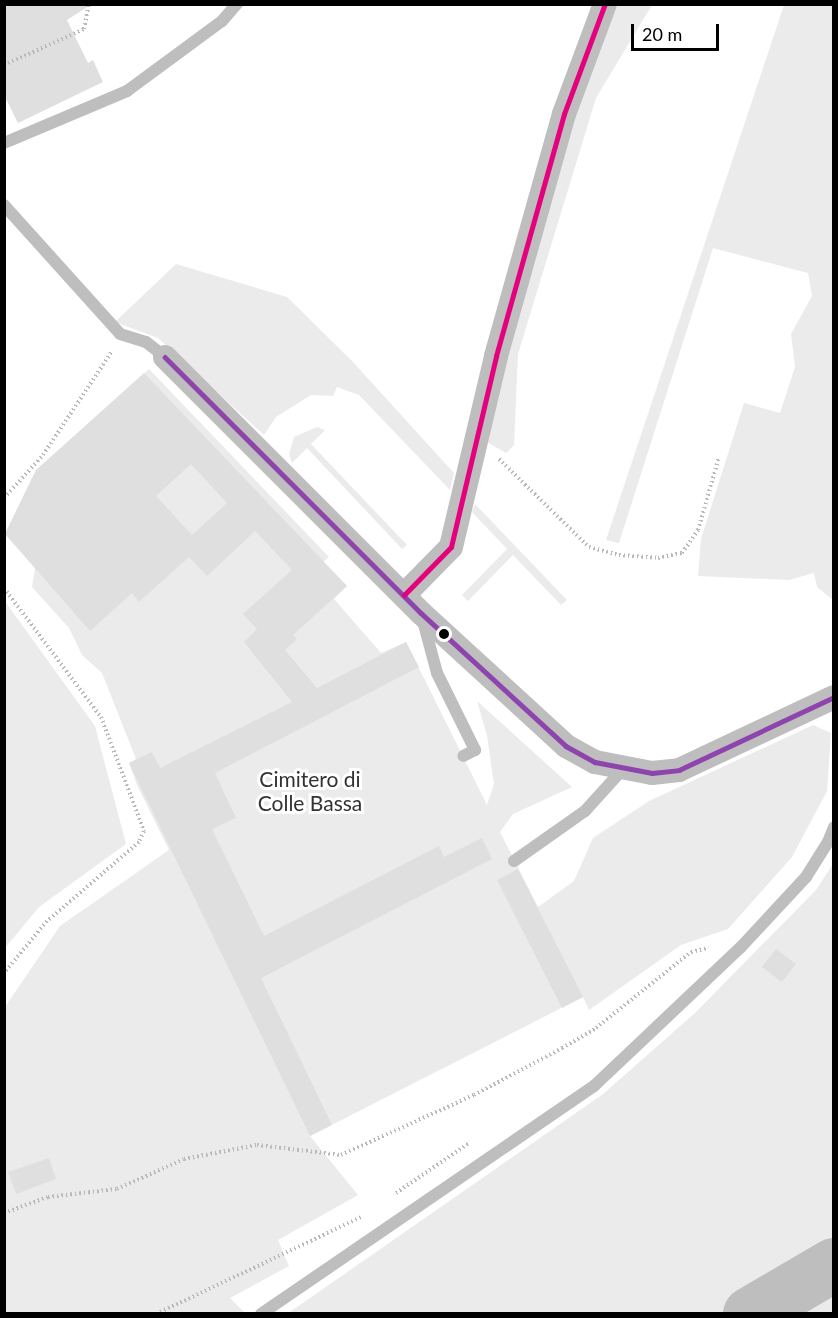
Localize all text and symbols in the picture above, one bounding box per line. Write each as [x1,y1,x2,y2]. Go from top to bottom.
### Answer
scale bar [634,12,722,50]
text: 20 m [642,23,682,45]
unlabelled marker [438,628,450,640]
park label: Cimitero di Colle Bassa [258,766,362,816]

